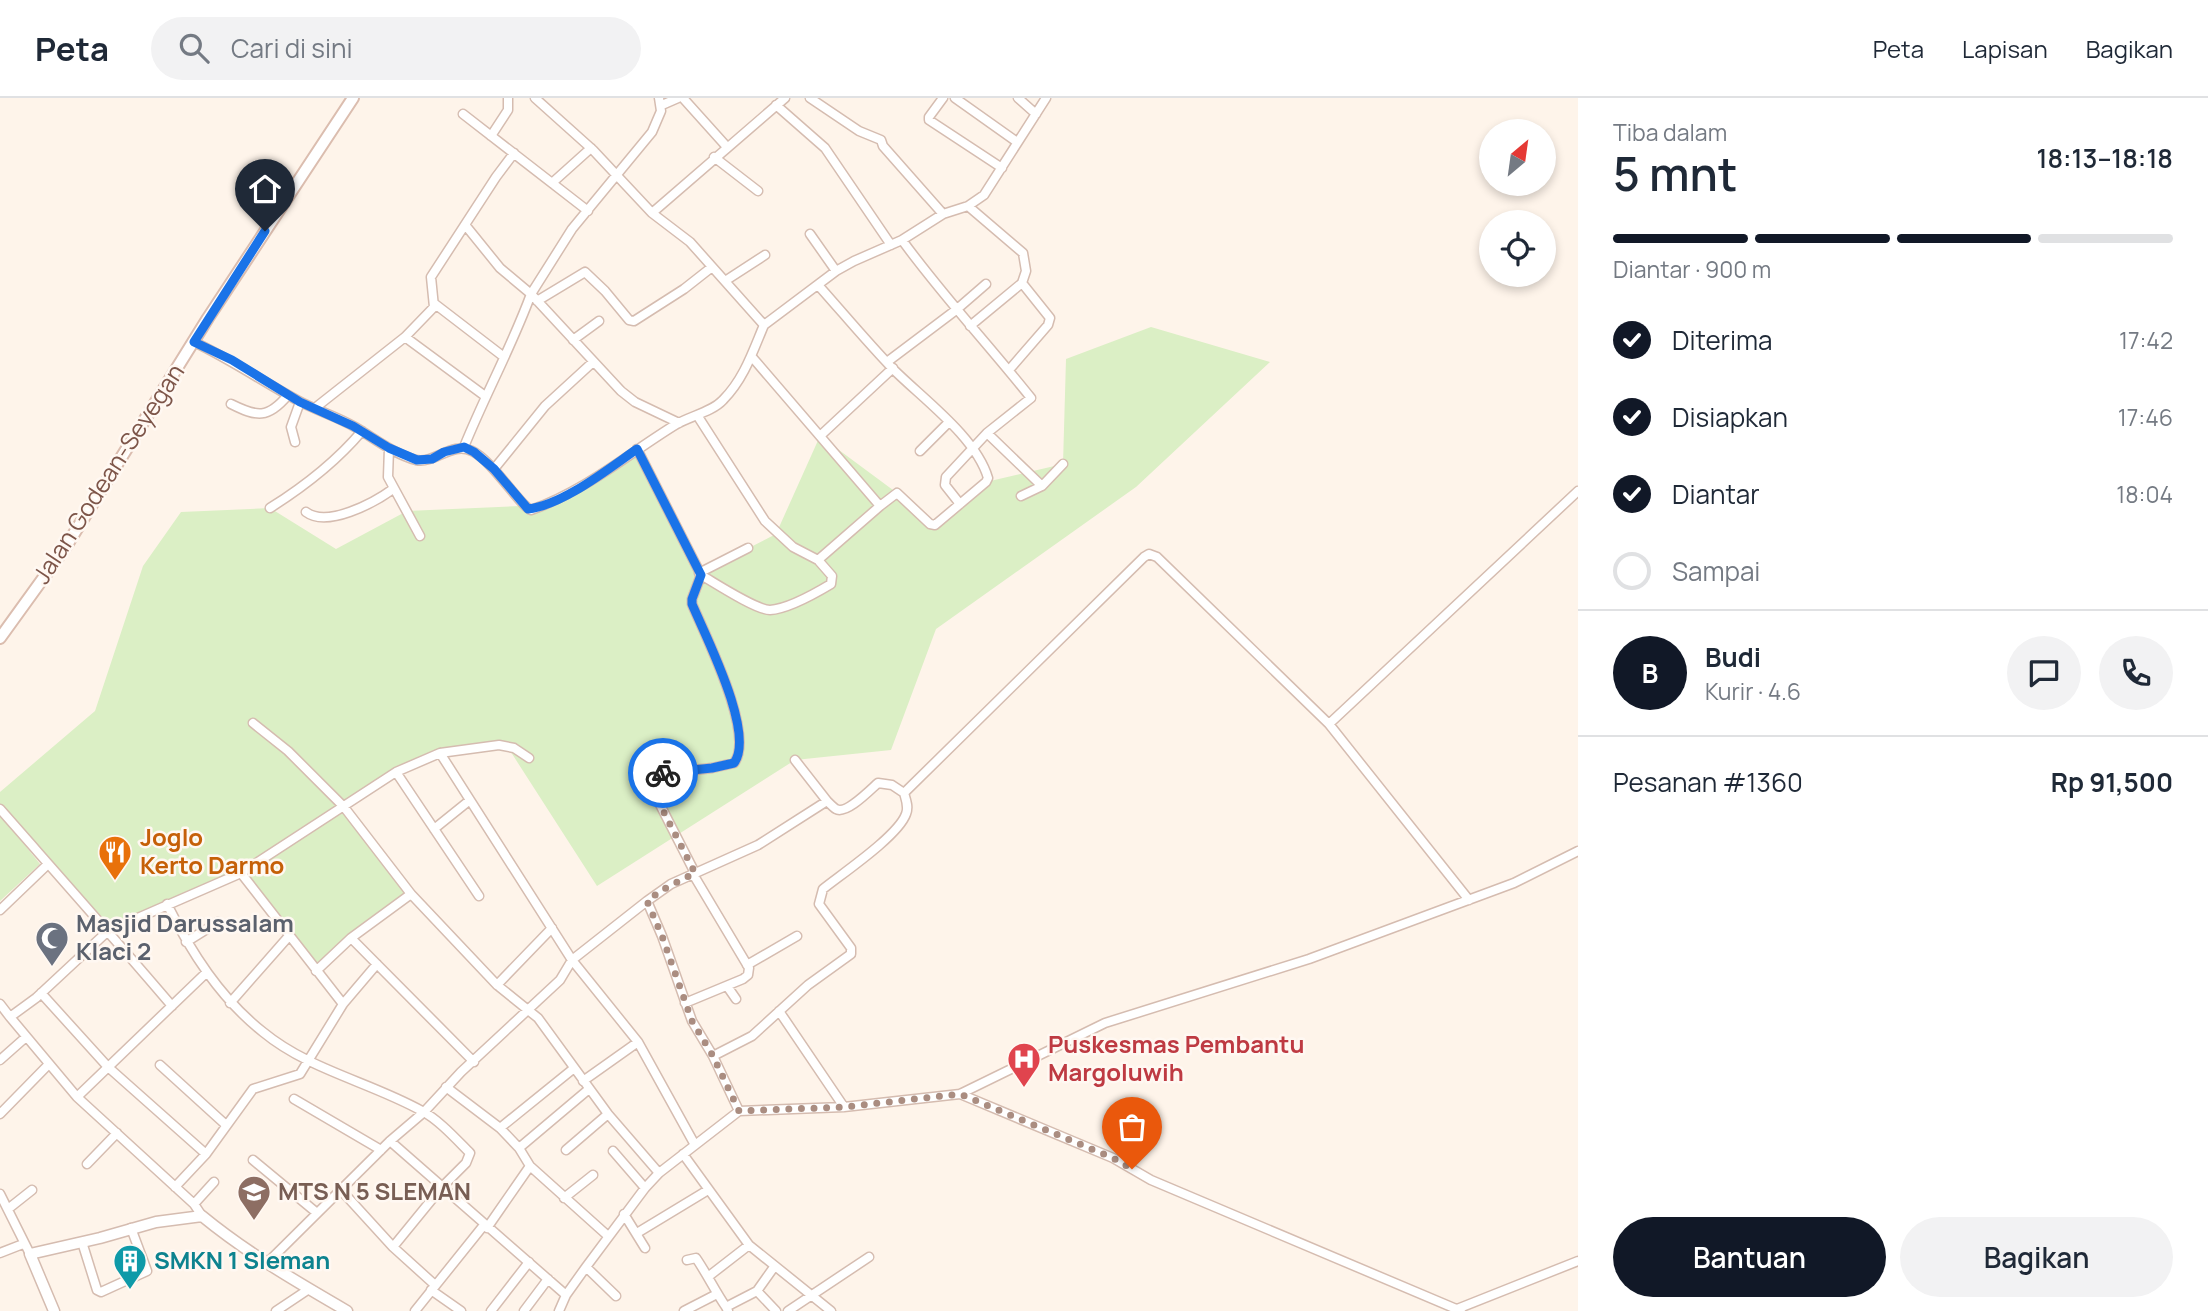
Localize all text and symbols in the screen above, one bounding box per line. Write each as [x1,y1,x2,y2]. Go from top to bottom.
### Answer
search box [151,17,641,80]
text: Peta [35,26,109,71]
icon: search [175,29,213,67]
text: Cari di sini [231,30,353,66]
text: Peta [1873,32,1924,65]
text: Lapisan [1962,32,2048,65]
text: Bagikan [2086,32,2173,65]
text: Tiba dalam [1613,116,1727,148]
north arrow [1479,119,1556,196]
map controls [1479,119,1556,287]
text: 18:13–18:18 [2036,140,2173,176]
text: 5 mnt [1613,142,1737,205]
pin [235,159,295,231]
icon: home [246,170,284,208]
button: locate [1479,210,1556,287]
text: Diantar · 900 m [1613,253,1771,285]
icon: check [1613,321,1651,359]
text: Diterima [1672,322,1773,358]
text: 17:42 [2119,324,2173,356]
street label: Jalan Godean-Seyegan [24,357,191,589]
icon: check [1613,398,1651,436]
text: Disiapkan [1672,399,1788,435]
text: 17:46 [2118,401,2173,433]
icon: check [1613,475,1651,513]
text: Diantar [1672,476,1760,512]
text: 18:04 [2116,478,2173,510]
text: Sampai [1672,553,1760,589]
button: chat [2007,636,2081,710]
button: phone [2099,636,2173,710]
text: Budi [1705,639,1761,675]
text: B [1642,655,1658,691]
text: Kurir · 4.6 [1705,675,1801,707]
courier [628,738,698,808]
icon: bike [644,754,682,792]
text: Pesanan #1360 [1613,764,1803,800]
text: Rp 91,500 [2051,764,2173,800]
place label: Joglo Kerto Darmo [140,820,284,881]
restaurant icon: Joglo Kerto Darmo [96,833,134,882]
place label: Masjid Darussalam Klaci 2 [76,906,294,967]
mosque icon: Masjid Darussalam Klaci 2 [33,919,71,968]
place label: Puskesmas Pembantu Margoluwih [1048,1027,1304,1088]
hospital icon: Puskesmas Pembantu Margoluwih [1005,1040,1043,1089]
pin [1102,1097,1162,1169]
icon: bag [1113,1108,1151,1146]
school or university icon: MTS N 5 SLEMAN [235,1173,273,1222]
place label: MTS N 5 SLEMAN [278,1174,471,1207]
button: Bantuan [1613,1217,1886,1297]
button: Bagikan [1900,1217,2173,1297]
building icon: SMKN 1 Sleman [111,1242,149,1291]
place label: SMKN 1 Sleman [154,1243,330,1276]

